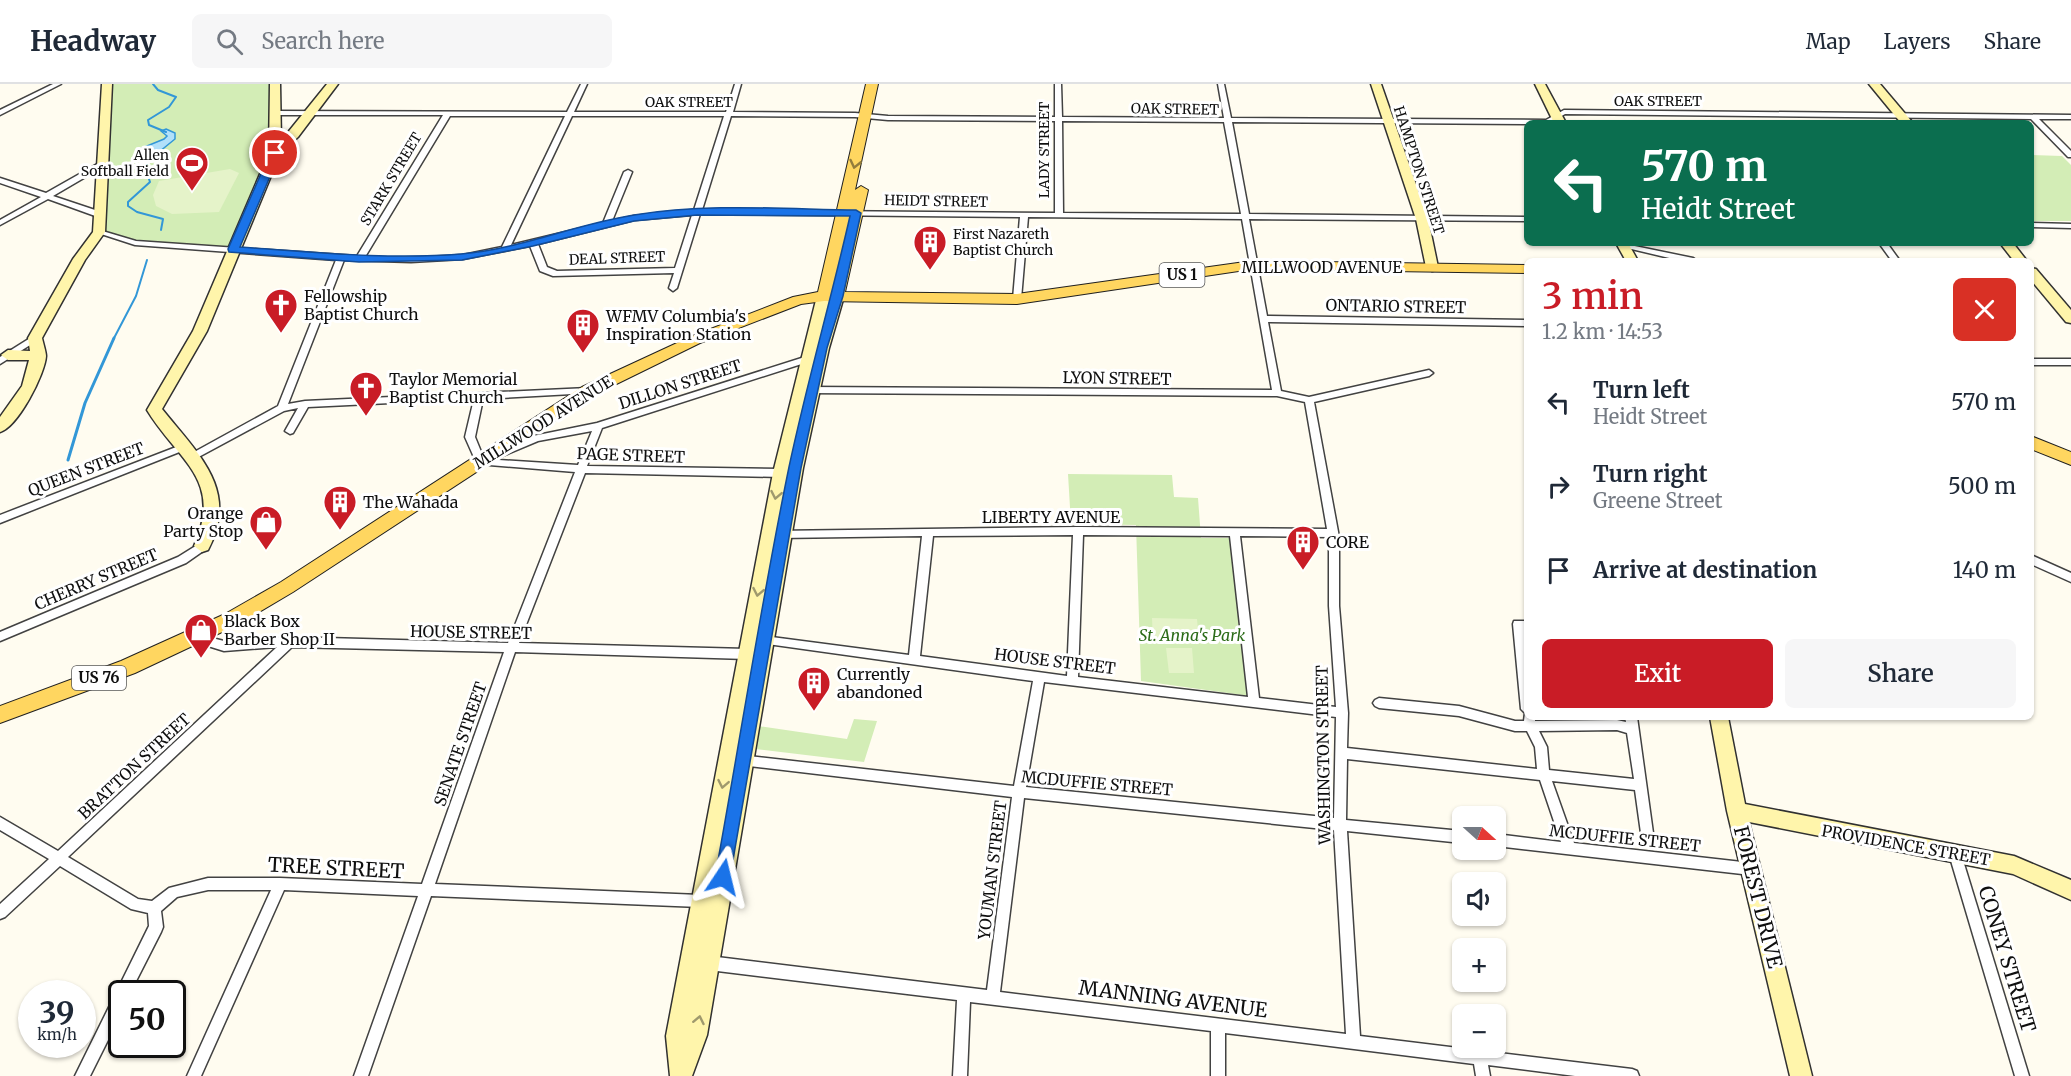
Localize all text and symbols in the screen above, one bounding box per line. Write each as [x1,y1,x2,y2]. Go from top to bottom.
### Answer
search box [192,14,612,68]
text: Headway [30,23,156,59]
icon: search [213,25,246,58]
text: Search here [261,27,385,55]
text: Map [1806,28,1851,55]
text: Layers [1884,28,1951,55]
text: Share [1984,28,2041,55]
street label: OAK STREET [1614,92,1702,110]
street label: OAK STREET [645,93,733,111]
street label: OAK STREET [1131,99,1219,119]
street label: LADY STREET [1035,101,1053,198]
street label: HAMPTON STREET [1390,104,1448,237]
pin [249,127,300,178]
street label: STARK STREET [356,129,426,229]
icon: arrive [258,136,291,169]
text: 570 m [1641,140,1767,192]
icon: left [1542,144,1620,222]
sports icon: Allen Softball Field [174,145,210,192]
place label: Allen Softball Field [81,146,170,180]
one-way arrow [849,159,862,169]
street label: HEIDT STREET [884,191,988,211]
text: Heidt Street [1641,192,1795,226]
building icon: First Nazareth Baptist Church [912,224,948,271]
place label: First Nazareth Baptist Church [953,225,1053,259]
street label: DEAL STREET [568,247,666,269]
street label: MILLWOOD AVENUE [1242,257,1403,277]
road number: US 1 [1160,263,1204,287]
text: 3 min [1542,274,1643,319]
button: close [1953,278,2016,341]
place label: Fellowship Baptist Church [304,286,419,324]
church icon: Fellowship Baptist Church [263,287,299,334]
street label: ONTARIO STREET [1326,295,1466,317]
place label: WFMV Columbia's Inspiration Station [605,306,752,344]
building icon: WFMV Columbia's Inspiration Station [565,307,601,354]
text: 1.2 km · 14:53 [1542,319,1663,344]
street label: DILLON STREET [616,355,744,413]
street label: LYON STREET [1062,367,1172,389]
place label: Taylor Memorial Baptist Church [389,369,518,407]
church icon: Taylor Memorial Baptist Church [348,370,384,417]
street label: MILLWOOD AVENUE [469,370,617,473]
text: Turn left [1593,376,1690,404]
icon: left [1542,386,1575,419]
text: 570 m [1951,388,2016,416]
text: Heidt Street [1593,404,1707,429]
street label: QUEEN STREET [25,438,147,500]
street label: PAGE STREET [576,443,686,467]
text: Turn right [1593,460,1707,488]
icon: right [1542,470,1575,503]
text: 500 m [1948,472,2016,500]
building icon: The Wahada [322,484,358,531]
text: Greene Street [1593,488,1723,513]
one-way arrow [770,490,783,500]
place label: The Wahada [363,492,459,512]
place label: Orange Party Stop [163,503,243,541]
shop icon: Orange Party Stop [248,504,284,551]
street label: LIBERTY AVENUE [982,507,1121,527]
building icon: CORE [1285,524,1321,571]
place label: CORE [1326,532,1370,552]
street label: CHERRY STREET [31,544,161,614]
icon: arrive [1542,554,1575,587]
text: Arrive at destination [1593,556,1817,584]
text: 140 m [1953,556,2016,584]
one-way arrow [752,587,765,597]
place label: Black Box Barber Shop II [224,611,335,649]
shop icon: Black Box Barber Shop II [183,612,219,659]
street label: HOUSE STREET [410,621,532,643]
park label: St. Anna's Park [1139,625,1245,645]
button: Exit [1542,639,1773,708]
button: Share [1785,639,2016,708]
street label: HOUSE STREET [993,644,1117,678]
place label: Currently abandoned [837,664,923,702]
building icon: Currently abandoned [796,665,832,712]
street label: WASHINGTON STREET [1311,665,1335,846]
road number: US 76 [72,666,126,690]
street label: SENATE STREET [429,679,491,809]
street label: BRATTON STREET [74,709,194,823]
street label: MCDUFFIE STREET [1020,766,1174,800]
one-way arrow [717,779,730,789]
street label: YOUMAN STREET [973,799,1010,942]
north arrow [1452,806,1506,860]
map controls [1452,806,1506,1058]
street label: MCDUFFIE STREET [1548,820,1702,856]
street label: PROVIDENCE STREET [1820,820,1992,870]
street label: FOREST DRIVE [1729,823,1788,971]
position arrow [691,845,755,909]
street label: TREE STREET [267,851,405,884]
button: sound [1452,872,1506,926]
street label: CONEY STREET [1973,883,2042,1035]
button: + [1452,938,1506,992]
street label: MANNING AVENUE [1077,975,1269,1023]
speed limit sign: 50 [108,980,186,1058]
text: 39 [40,993,74,1031]
button: − [1452,1004,1506,1058]
one-way arrow [692,1016,705,1026]
text: km/h [37,1025,77,1044]

